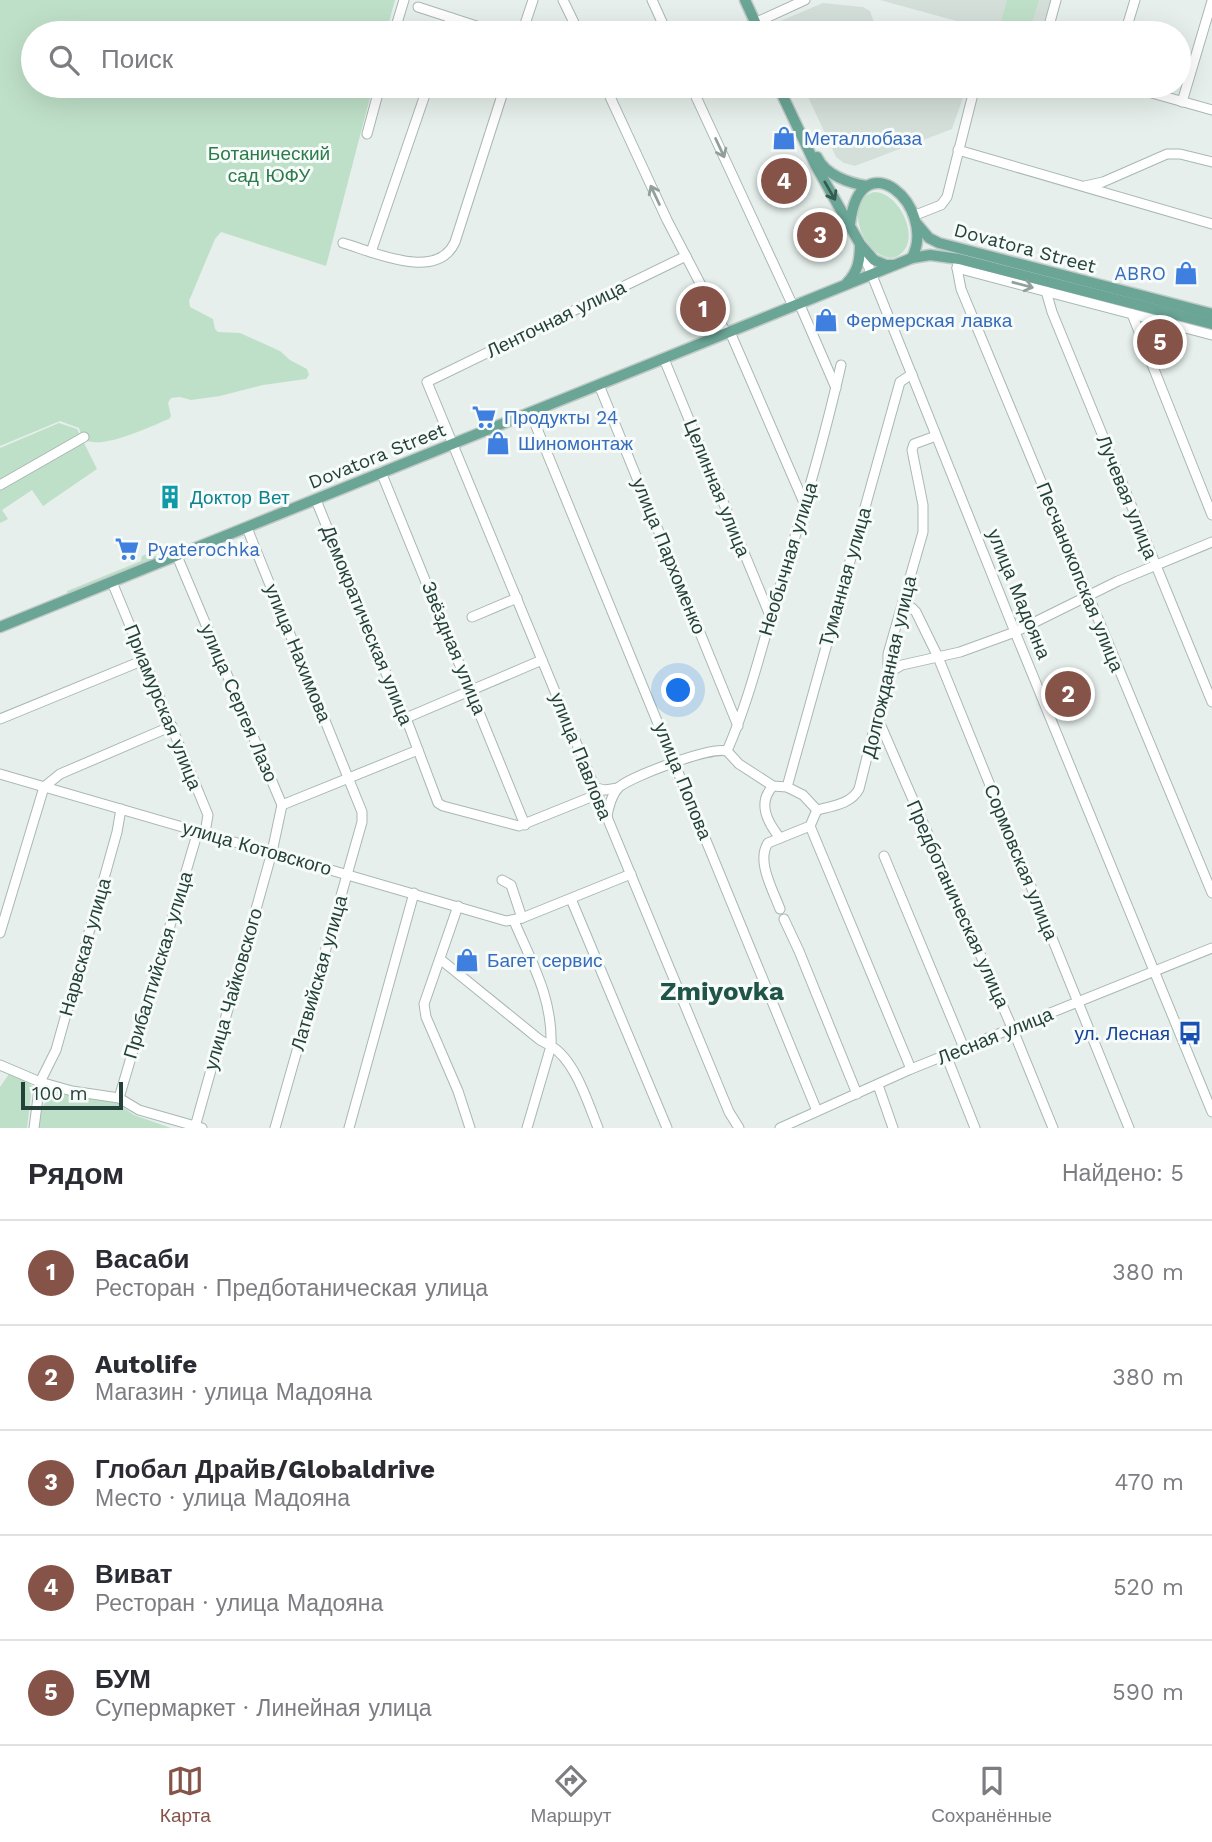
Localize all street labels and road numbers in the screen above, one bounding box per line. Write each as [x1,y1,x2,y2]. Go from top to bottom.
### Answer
street label: Dovatora Street [952,218,1098,278]
street label: Ленточная улица [483,275,630,363]
street label: Целинная улица [679,416,755,561]
street label: Dovatora Street [305,418,449,494]
street label: Лучевая улица [1092,431,1163,563]
street label: улица Пархоменко [627,475,711,637]
street label: Необычная улица [754,479,822,639]
street label: Песчанокопская улица [1031,479,1129,675]
street label: Туманная улица [814,504,876,649]
street label: Демократическая улица [316,522,418,729]
street label: улица Мадояна [982,526,1056,663]
street label: Долгожданная улица [857,573,921,760]
street label: Звёздная улица [417,578,491,718]
street label: улица Нахимова [260,580,336,726]
street label: Приамурская улица [119,621,207,793]
street label: улица Сергея Лазо [195,621,283,785]
street label: улица Павлова [545,689,617,823]
street label: улица Попова [649,719,717,843]
street label: Сормовская улица [979,781,1063,944]
street label: Предботаническая улица [902,797,1014,1012]
street label: улица Котовского [180,816,334,880]
street label: Прибалтийская улица [119,868,198,1061]
street label: Нарвская улица [54,875,116,1019]
street label: Латвийская улица [286,892,352,1053]
street label: улица Чайковского [199,905,267,1073]
street label: Лесная улица [934,1002,1057,1070]

